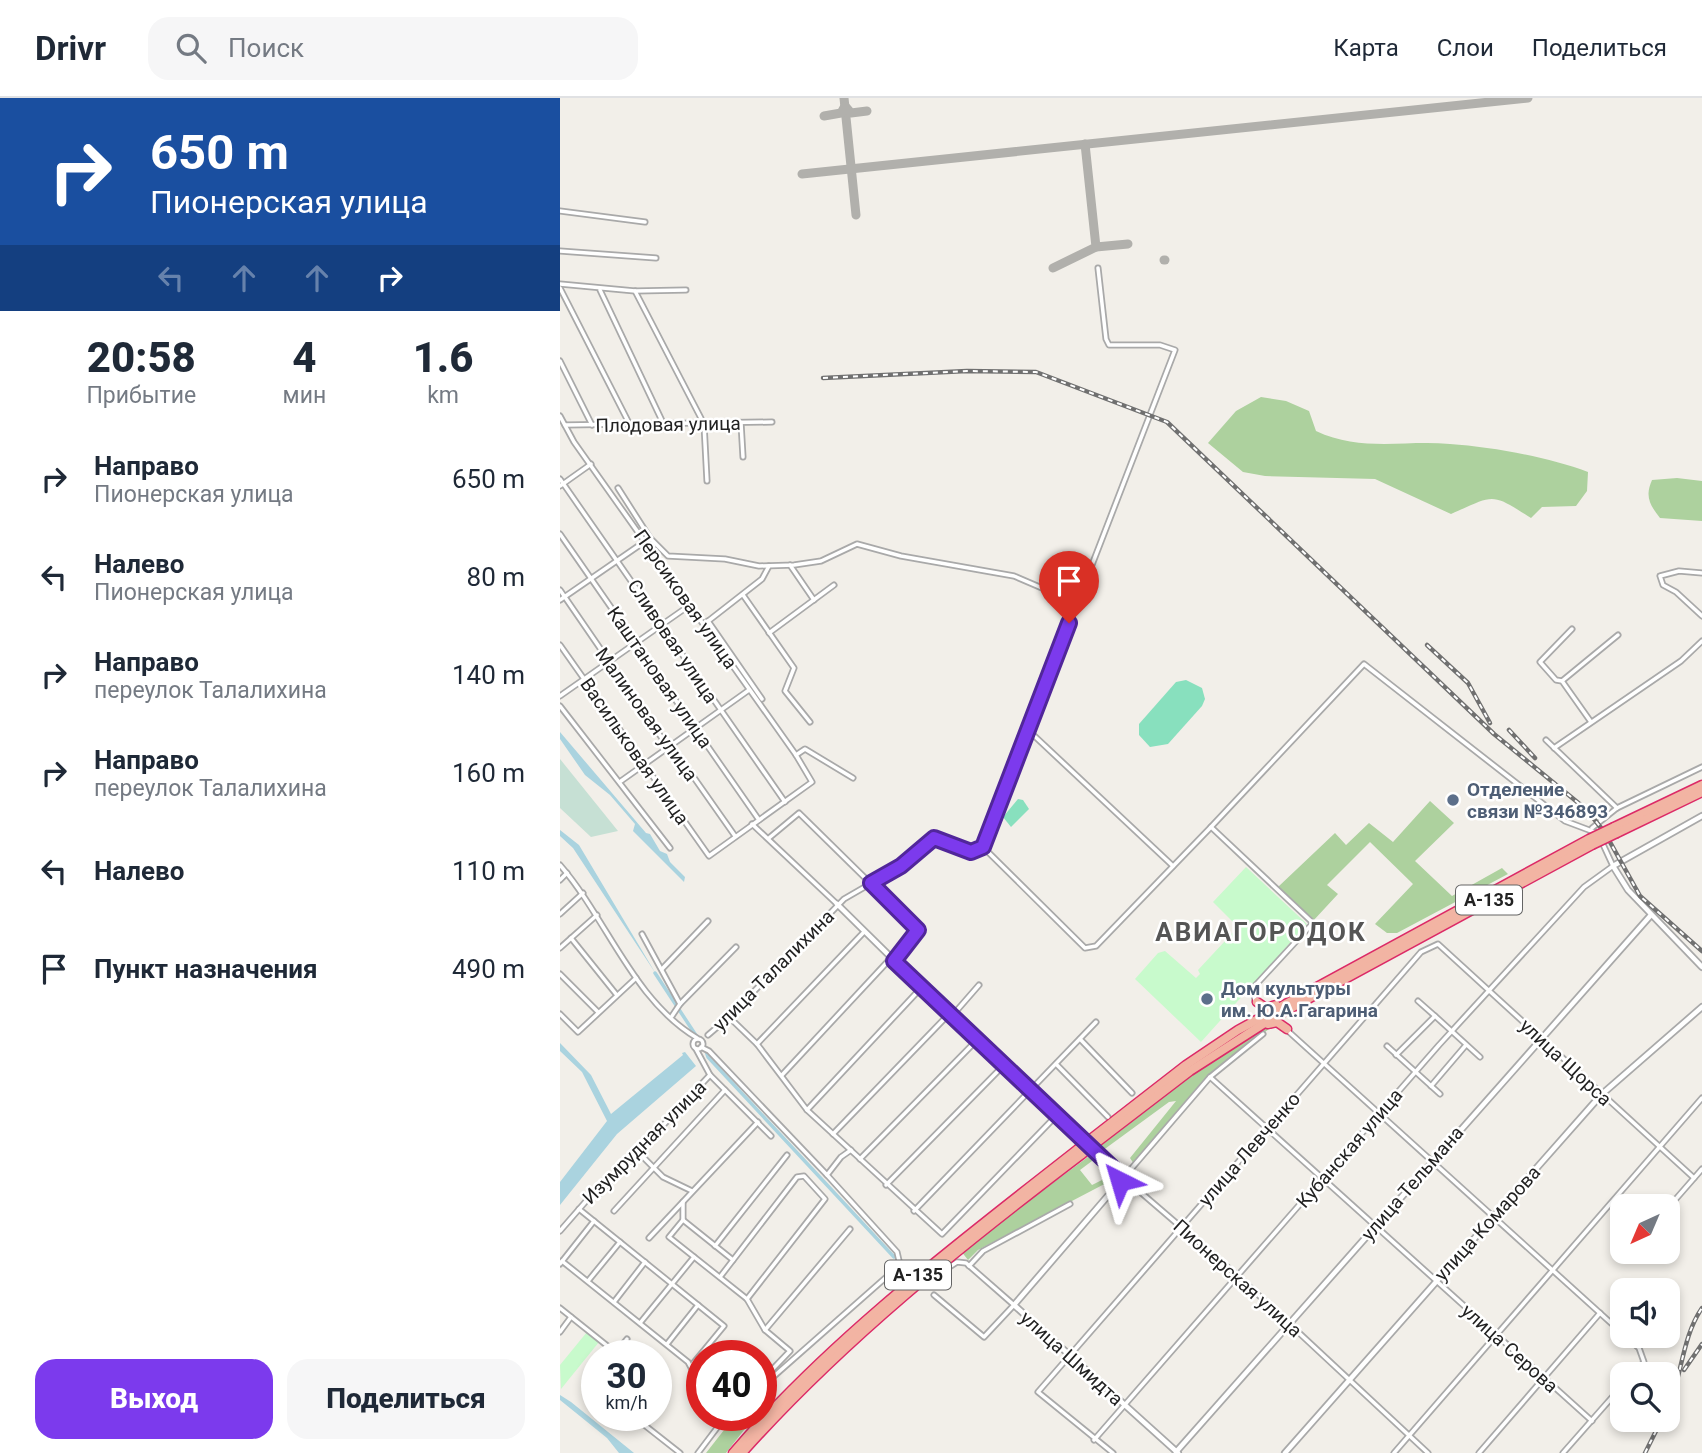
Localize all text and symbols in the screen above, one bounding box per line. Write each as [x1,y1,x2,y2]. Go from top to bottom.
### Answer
search box [148,17,638,80]
text: Drivr [35,29,106,68]
icon: search [172,29,210,67]
text: Поиск [228,33,304,63]
text: Карта [1333,34,1399,62]
text: Слои [1437,34,1494,62]
text: Поделиться [1532,34,1667,62]
text: 650 m [150,124,289,181]
icon: right [35,126,126,217]
text: Пионерская улица [150,183,428,221]
icon: left [152,259,190,297]
icon: ahead [225,259,263,297]
icon: ahead [298,259,336,297]
icon: right [371,259,409,297]
text: 20:58 [87,333,196,382]
text: 4 [292,333,317,382]
text: 1.6 [413,333,474,382]
text: Прибытие [86,382,196,409]
text: мин [283,382,326,409]
text: km [427,382,459,409]
street label: Плодовая улица [595,412,741,437]
text: Направо [94,451,199,481]
icon: right [35,460,73,498]
text: 650 m [452,464,525,494]
text: Пионерская улица [94,481,294,508]
street label: Персиковая улица [629,525,742,673]
text: Налево [94,549,184,579]
pin [1039,551,1099,623]
icon: left [35,558,73,596]
text: 80 m [467,562,525,592]
icon: arrive [1050,562,1088,600]
street label: Сливовая улица [623,575,723,708]
text: Пионерская улица [94,579,294,606]
street label: Каштановая улица [602,602,717,752]
street label: Малиновая улица [591,643,703,785]
text: Направо [94,647,199,677]
icon: right [35,656,73,694]
text: 140 m [452,660,525,690]
street label: Васильковая улица [575,674,694,829]
text: переулок Талалихина [94,677,327,704]
text: Направо [94,745,199,775]
icon: right [35,754,73,792]
text: 160 m [452,758,525,788]
text: переулок Талалихина [94,775,327,802]
place label: Отделение связи №346893 [1467,778,1608,823]
marker: Отделение связи №346893 [1445,792,1461,808]
icon: left [35,852,73,890]
text: Налево [94,856,184,886]
text: 110 m [452,856,525,886]
road number: А-135 [1456,886,1522,914]
street label: улица Талалихина [708,905,839,1036]
district label: АВИАГОРОДОК [1155,917,1367,947]
icon: arrive [35,950,73,988]
text: Пункт назначения [94,954,318,984]
text: 490 m [452,954,525,984]
place label: Дом культуры им. Ю.А.Гагарина [1221,977,1378,1022]
marker: Дом культуры им. Ю.А.Гагарина [1199,991,1215,1007]
street label: улица Щорса [1515,1014,1616,1111]
street label: Изумрудная улица [578,1076,711,1209]
street label: Кубанская улица [1291,1084,1407,1213]
street label: улица Левченко [1194,1088,1305,1211]
street label: улица Тельмана [1356,1121,1468,1245]
position arrow [1083,1144,1157,1218]
street label: улица Комарова [1430,1161,1545,1286]
north arrow [1610,1194,1680,1264]
map controls [1610,1194,1680,1432]
street label: Пионерская улица [1169,1215,1307,1342]
road number: А-135 [885,1260,951,1290]
button: sound [1610,1278,1680,1348]
street label: улица Серова [1457,1299,1563,1398]
street label: улица Шмидта [1016,1306,1128,1411]
speed limit sign: 40 [686,1340,777,1431]
text: 30 [606,1356,647,1397]
button: Выход [35,1359,273,1439]
button: Поделиться [287,1359,525,1439]
button: search [1610,1362,1680,1432]
text: km/h [605,1392,648,1413]

